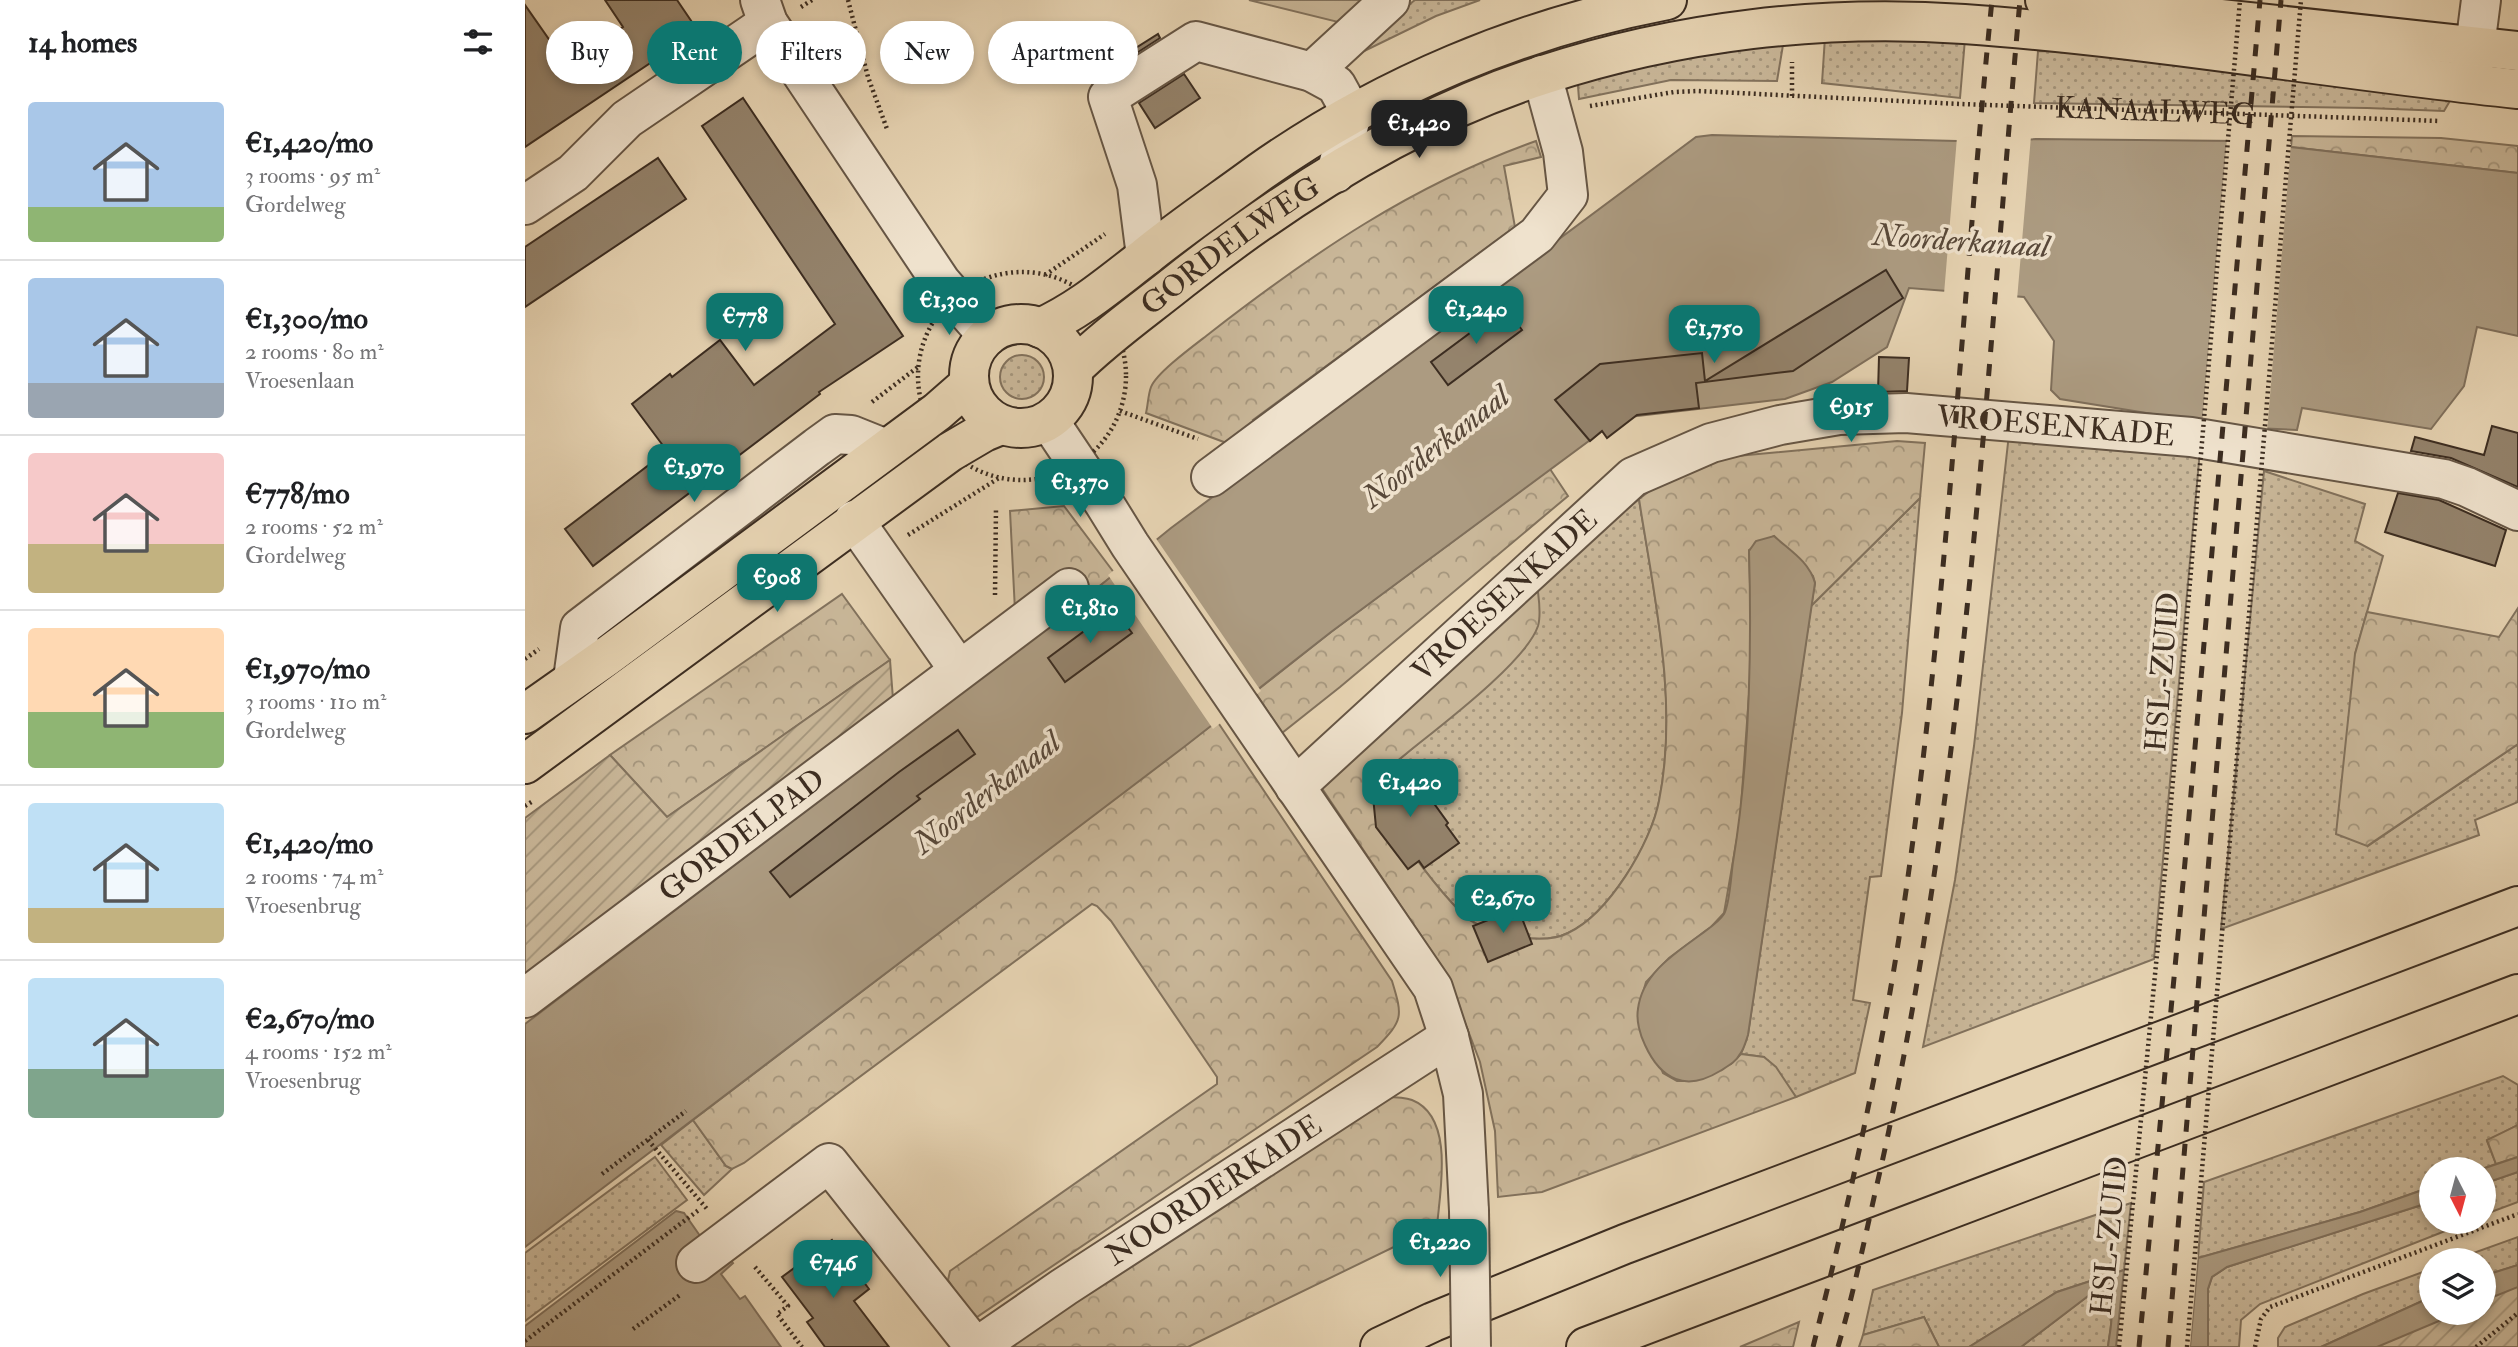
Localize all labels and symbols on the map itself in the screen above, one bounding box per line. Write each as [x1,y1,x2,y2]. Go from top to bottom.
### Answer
street label: KANAALWEG [2054,89,2256,133]
pin: €1,420 [1362,100,1476,160]
street label: GORDELWEG [1133,168,1327,324]
water label: Noorderkanaal [1869,215,2053,267]
pin: €1,300 [892,278,1006,337]
pin: €1,240 [1419,286,1533,346]
pin: €778 [704,294,786,353]
pin: €1,750 [1657,306,1771,365]
water label: Noorderkanaal [1352,375,1519,518]
pin: €915 [1810,384,1892,444]
street label: VROESENKADE [1935,398,2176,455]
pin: €1,970 [637,444,751,504]
pin: €1,370 [1023,460,1137,519]
street label: VROESENKADE [1404,501,1605,690]
pin: €908 [736,554,818,614]
pin: €1,810 [1033,586,1147,645]
street label: HSL-ZUID [2137,591,2188,753]
water label: Noorderkanaal [903,721,1070,864]
pin: €1,420 [1353,760,1467,819]
street label: GORDELPAD [651,761,832,910]
pin: €2,670 [1446,876,1560,935]
street label: NOORDERKADE [1099,1107,1329,1274]
street label: HSL-ZUID [2083,1155,2136,1317]
north arrow [2419,1157,2495,1234]
pin: €1,220 [1383,1220,1497,1279]
pin: €746 [792,1240,874,1300]

